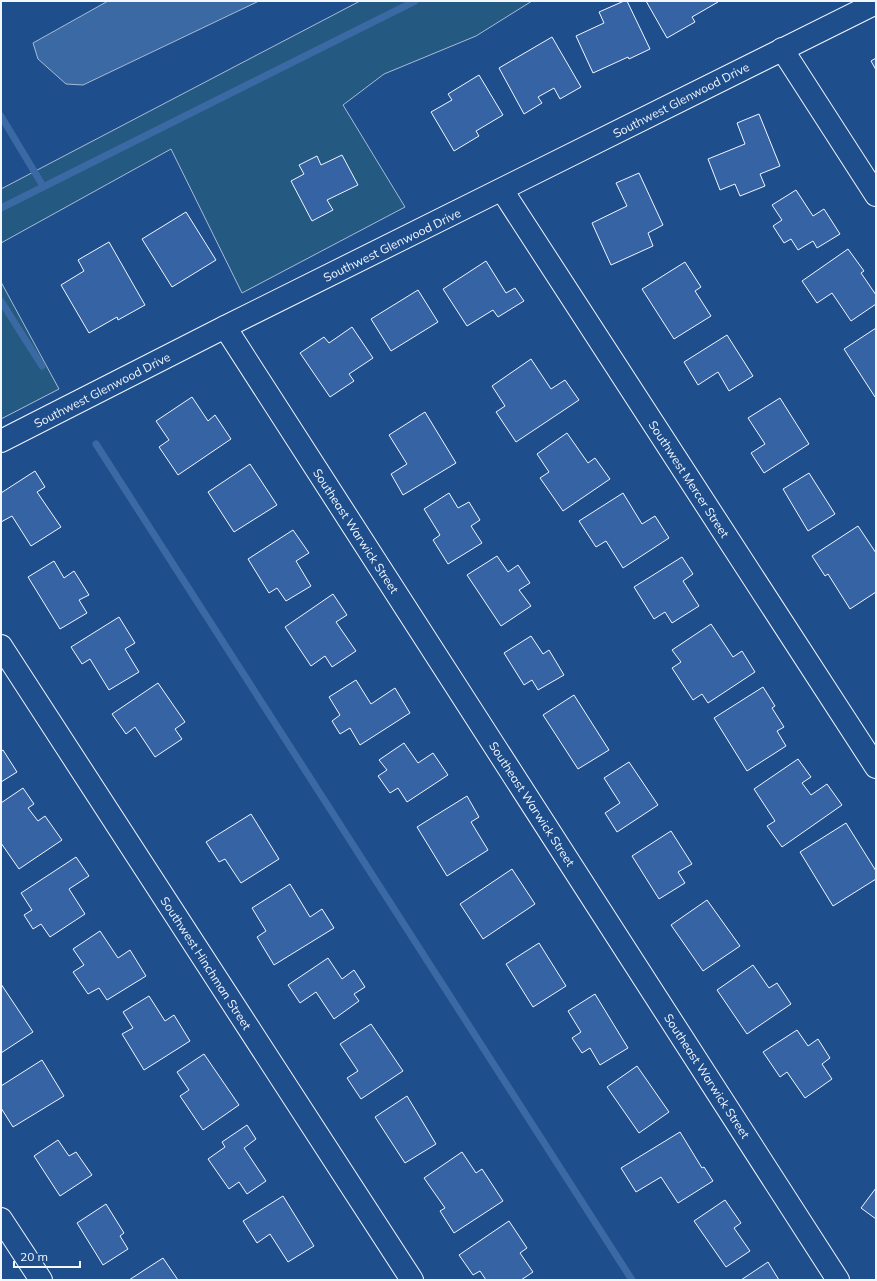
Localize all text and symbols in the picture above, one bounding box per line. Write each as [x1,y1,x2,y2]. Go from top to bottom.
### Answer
street label: Southwest Glenwood Drive [610,59,752,141]
street label: Southwest Glenwood Drive [321,205,463,285]
street label: Southwest Glenwood Drive [31,349,173,431]
street label: Southwest Mercer Street [646,418,732,540]
street label: Southeast Warwick Street [310,466,402,596]
street label: Southeast Warwick Street [486,739,578,869]
street label: Southwest Hinchman Street [157,894,255,1032]
street label: Southeast Warwick Street [661,1011,753,1141]
scale bar [14,1243,80,1269]
text: 20 m [20,1249,48,1264]

